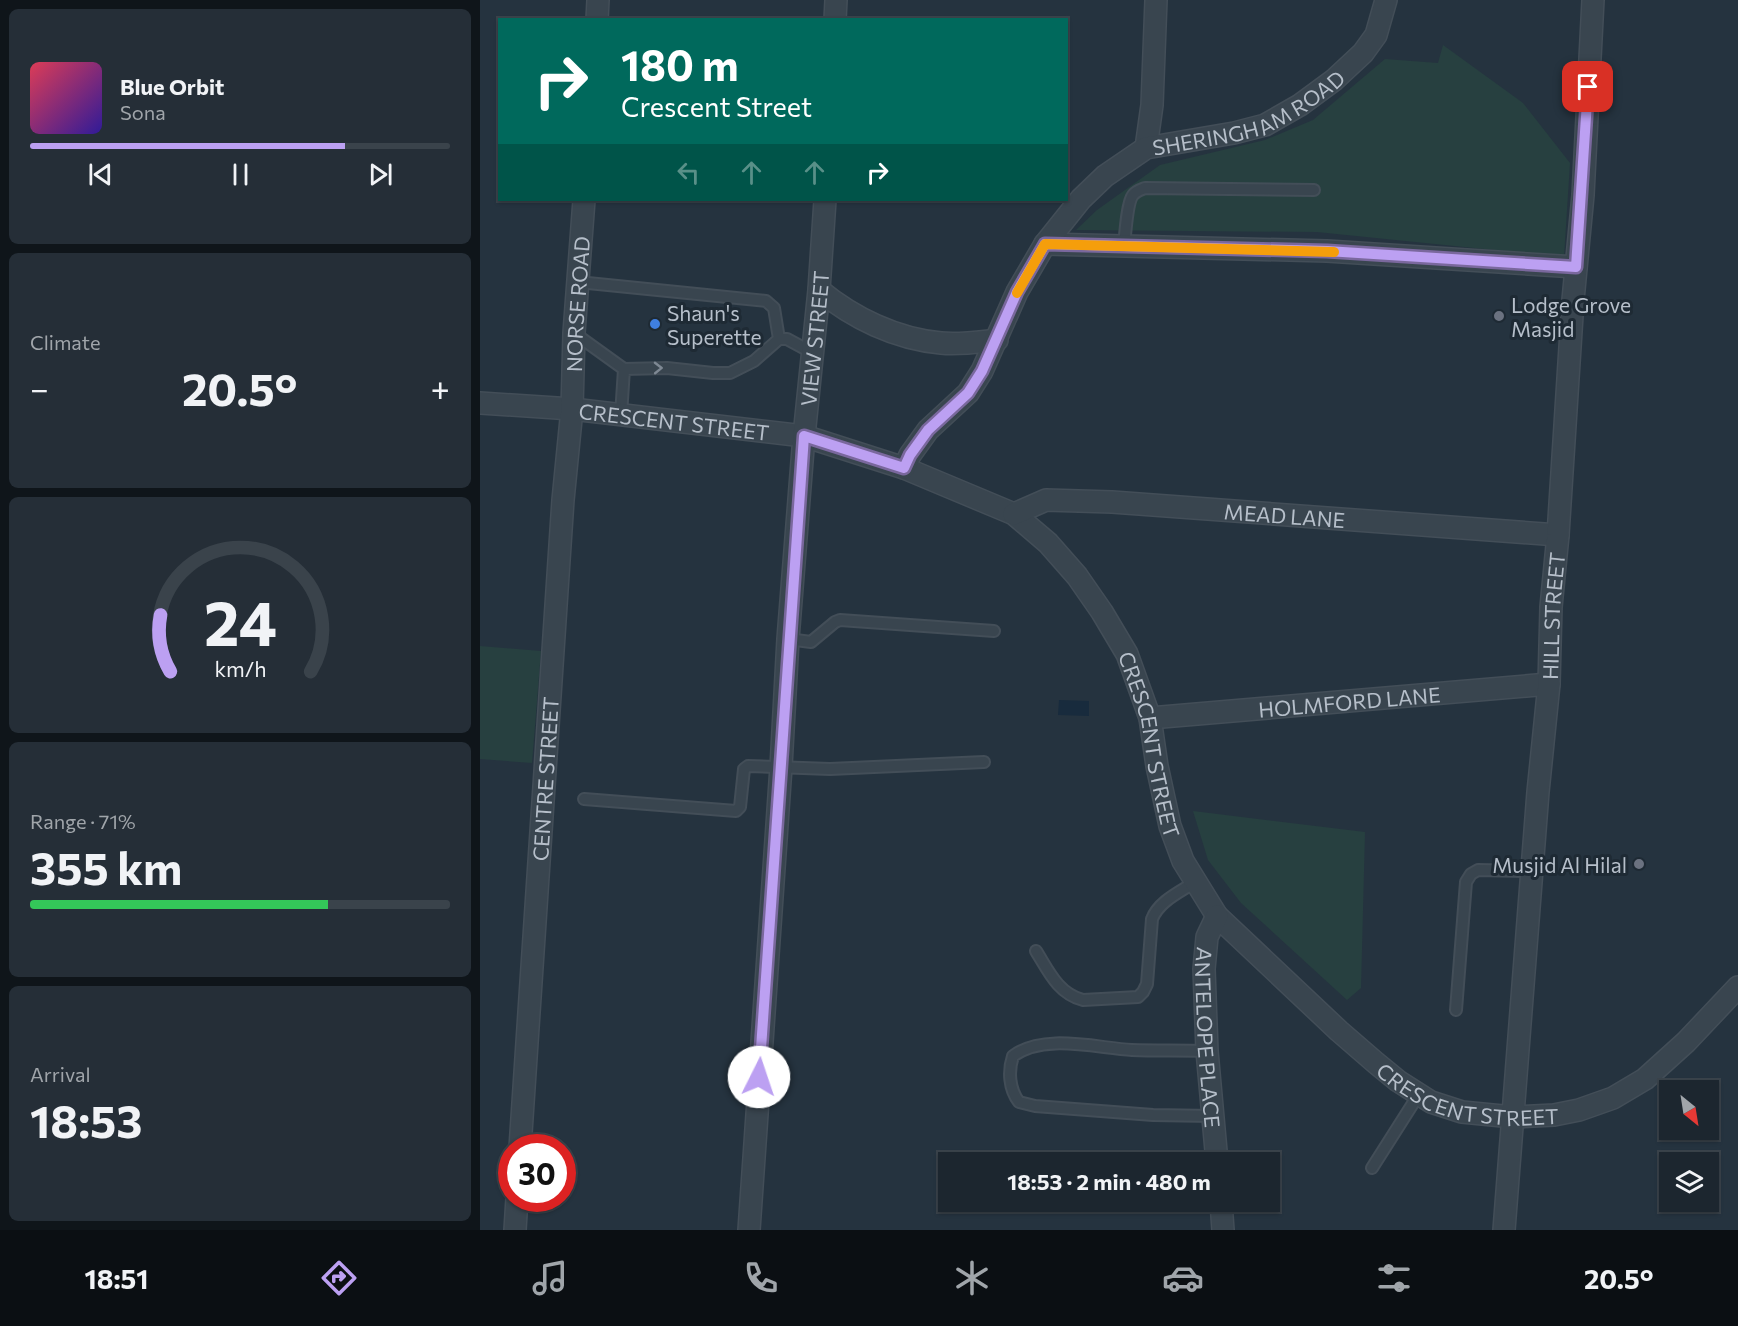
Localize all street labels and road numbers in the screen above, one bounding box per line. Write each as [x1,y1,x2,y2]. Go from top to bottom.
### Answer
street label: SHERINGHAM ROAD [1150,65,1349,159]
street label: NORSE ROAD [560,235,594,372]
street label: VIEW STREET [795,270,833,407]
street label: CRESCENT STREET [578,397,771,444]
street label: MEAD LANE [1223,498,1346,532]
street label: HILL STREET [1537,551,1569,680]
street label: CRESCENT STREET [1115,648,1186,841]
street label: HOLMFORD LANE [1257,681,1441,721]
street label: CENTRE STREET [527,696,562,862]
street label: ANTELOPE PLACE [1191,946,1226,1129]
street label: CRESCENT STREET [1372,1057,1559,1130]

